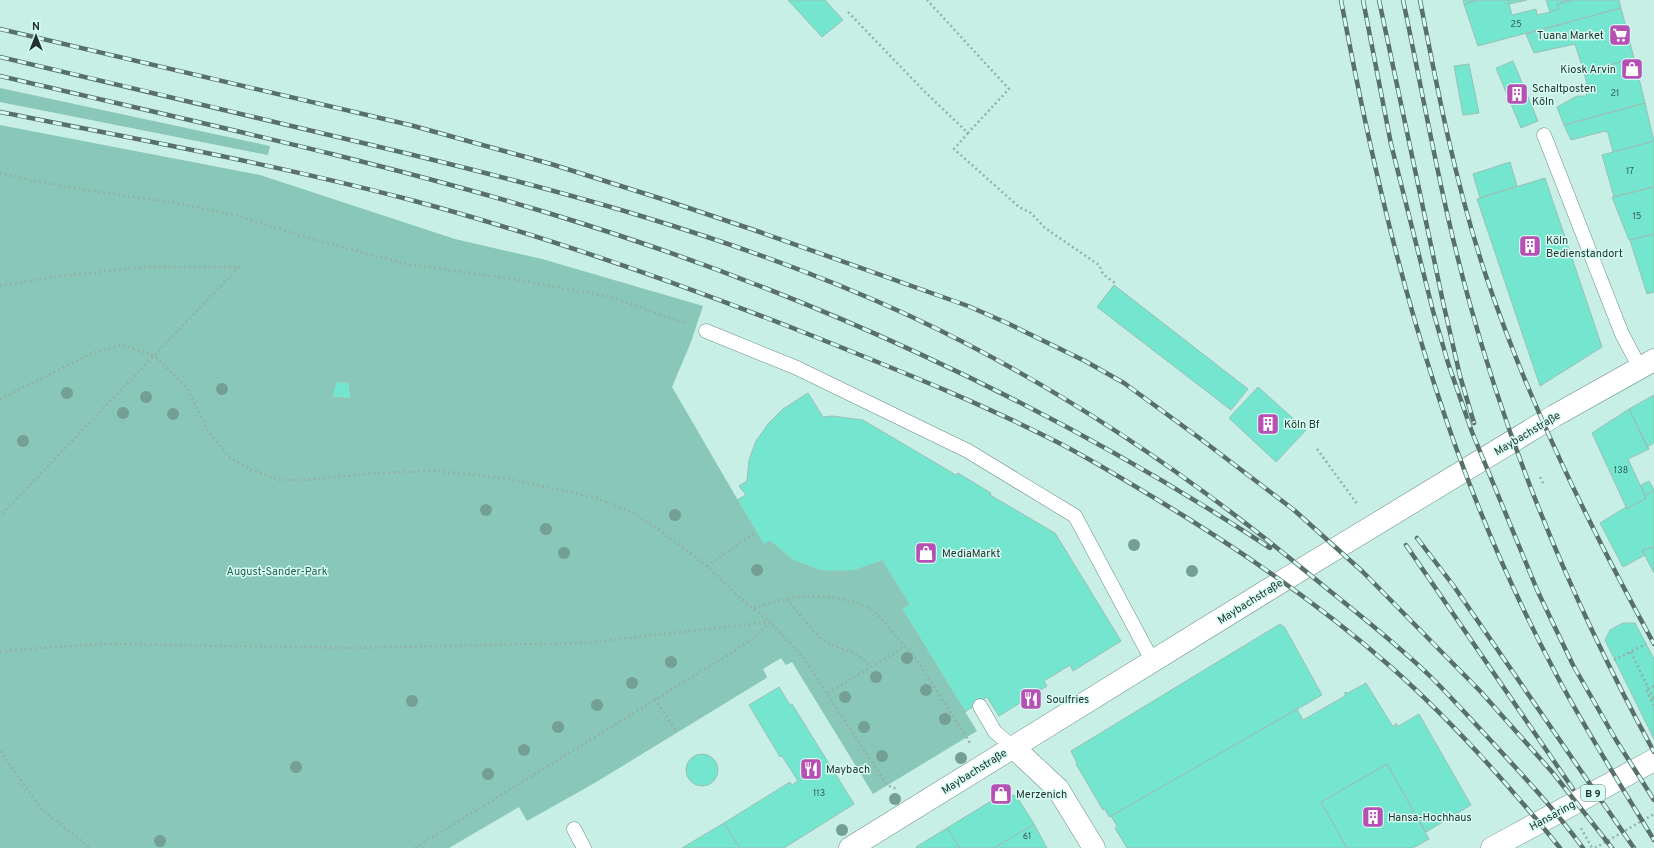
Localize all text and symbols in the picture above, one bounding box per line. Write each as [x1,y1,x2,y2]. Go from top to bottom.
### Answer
north arrow [16,16,56,56]
house number: 25 [1510,19,1522,30]
text: N [32,20,40,34]
supermarket icon: Tuana Market [1607,22,1633,48]
place label: Tuana Market [1537,29,1604,43]
shop icon: Kiosk Arvin [1619,56,1645,82]
place label: Kiosk Arvin [1560,63,1616,77]
building icon: Schaltposten Köln [1504,81,1530,107]
place label: Schaltposten Köln [1532,82,1596,109]
house number: 21 [1611,88,1619,99]
house number: 17 [1626,166,1634,177]
house number: 15 [1633,211,1641,222]
building icon: Köln Bedienstandort [1517,233,1543,259]
place label: Köln Bedienstandort [1546,234,1623,261]
street label: Maybachstraße [1492,409,1563,459]
building icon: Köln Bf [1255,411,1281,437]
place label: Köln Bf [1284,418,1320,432]
house number: 138 [1614,465,1628,476]
shop icon: MediaMarkt [913,540,939,566]
place label: MediaMarkt [942,547,1000,561]
park label: August-Sander-Park [226,565,328,579]
street label: Maybachstraße [1215,576,1286,628]
restaurant icon: Soulfries [1018,686,1044,712]
place label: Soulfries [1046,693,1089,707]
street label: Maybachstraße [939,746,1010,798]
restaurant icon: Maybach [798,756,824,782]
place label: Maybach [826,763,870,777]
shop icon: Merzenich [988,781,1014,807]
road number: B 9 [1581,785,1605,801]
house number: 113 [813,788,825,799]
place label: Merzenich [1016,788,1067,802]
street label: Hansaring [1527,798,1578,834]
building icon: Hansa-Hochhaus [1360,804,1386,830]
place label: Hansa-Hochhaus [1388,811,1472,825]
house number: 61 [1023,831,1031,842]

